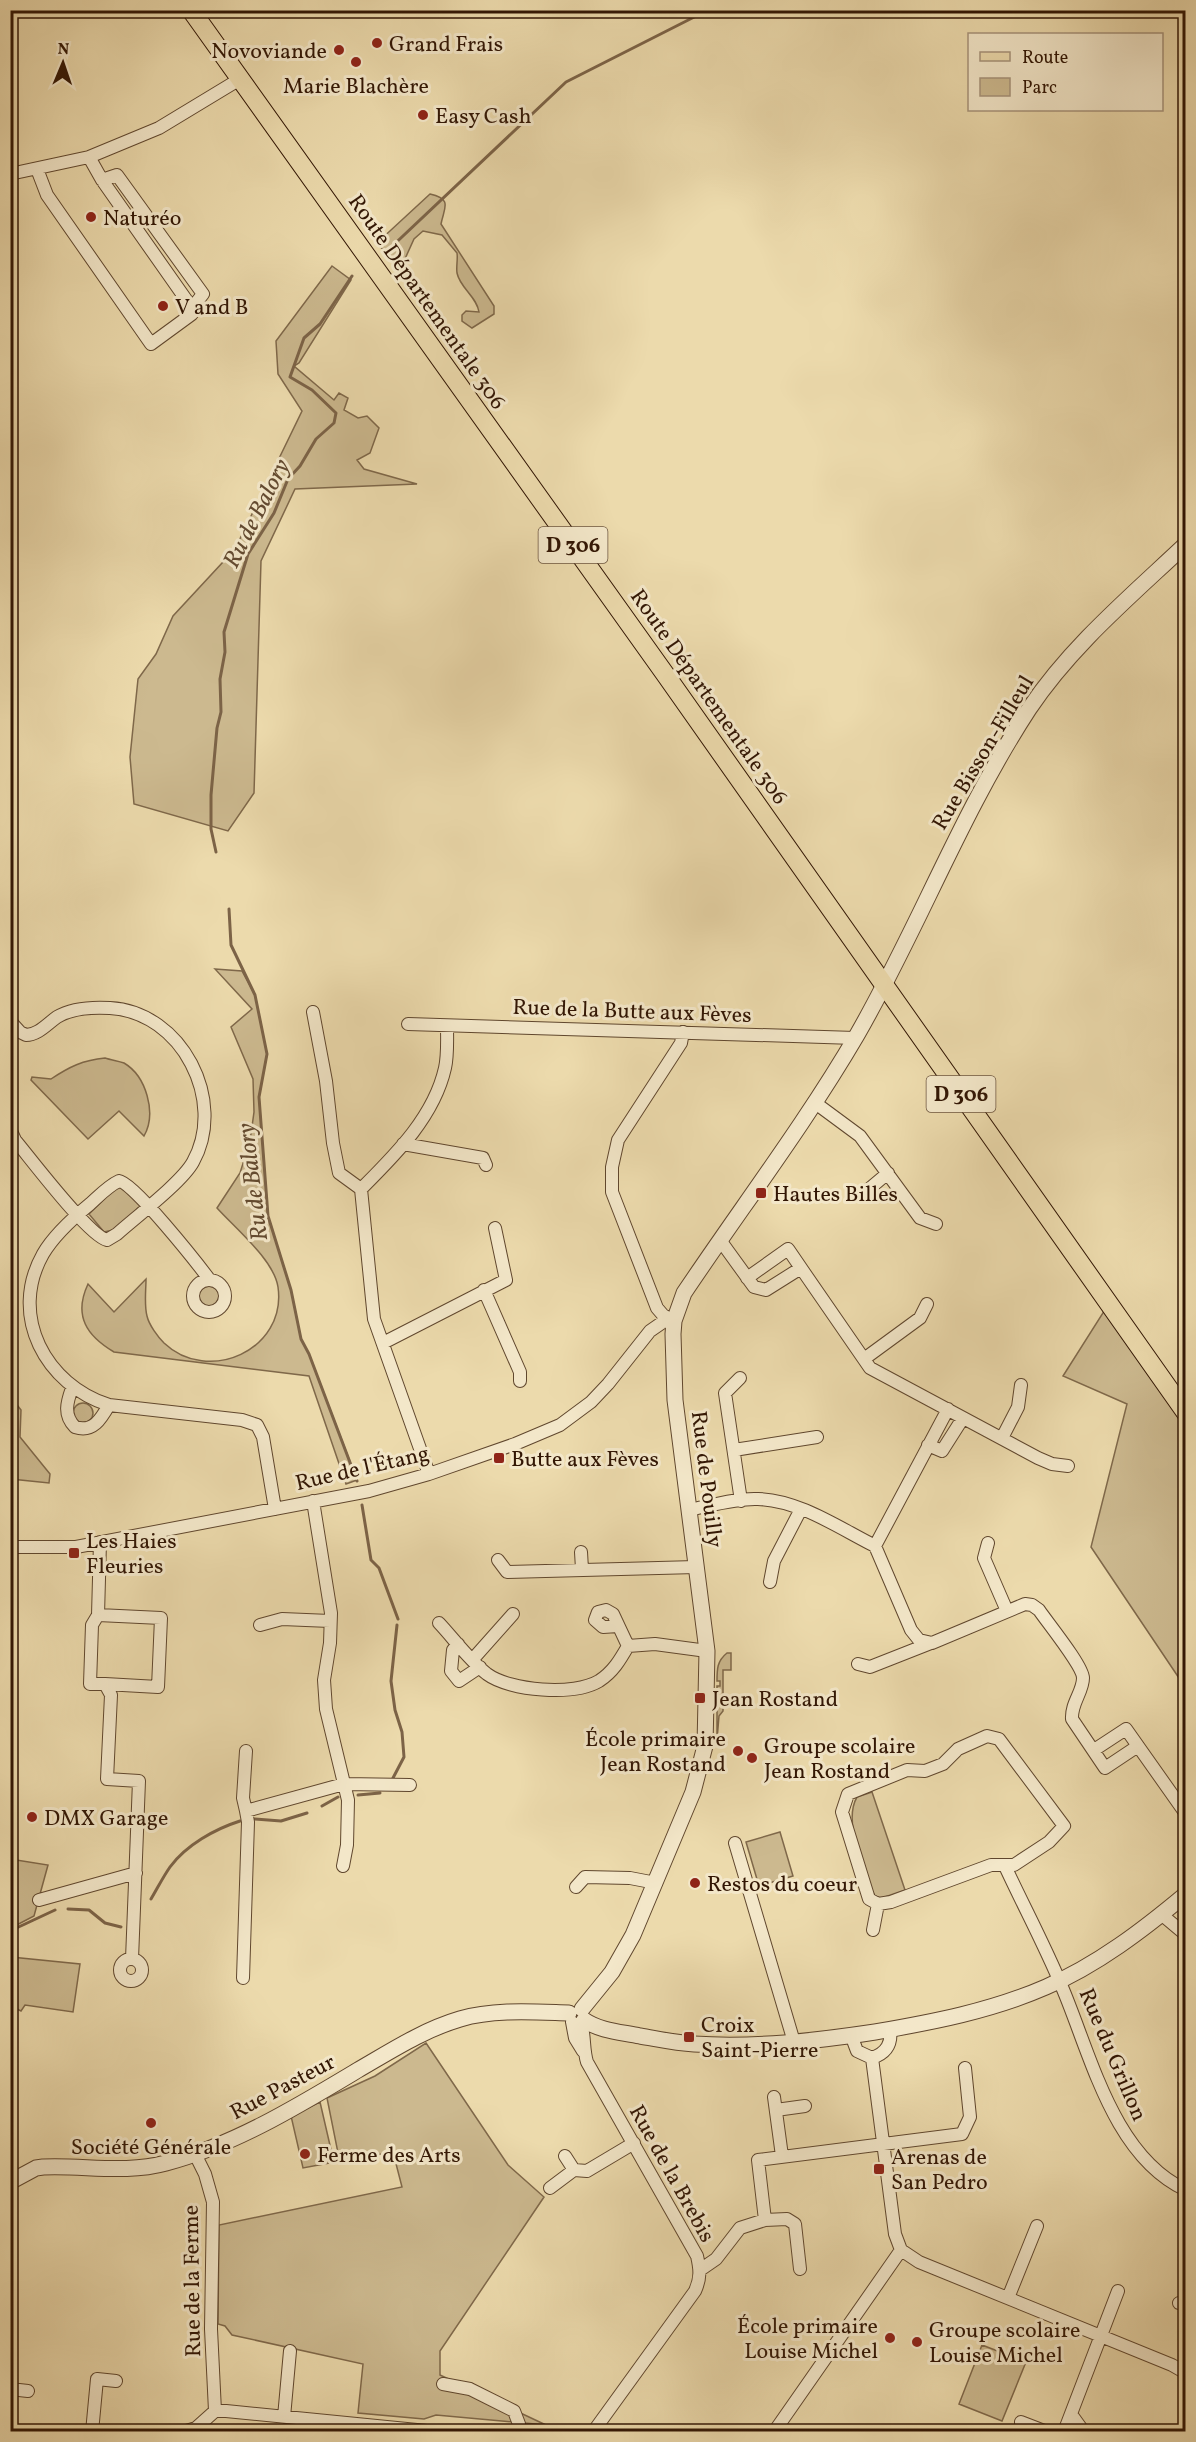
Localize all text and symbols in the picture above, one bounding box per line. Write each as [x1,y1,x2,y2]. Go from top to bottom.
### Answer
place label: Grand Frais [389,30,503,61]
north arrow [33,33,93,93]
legend [968,33,1163,111]
marker: Grand Frais [370,36,384,50]
place label: Novoviande [211,37,327,68]
text: N [57,39,70,61]
marker: Novoviande [332,43,346,57]
text: Route [1022,46,1068,71]
marker: Marie Blachère [349,55,363,69]
place label: Marie Blachère [283,72,429,103]
text: Parc [1022,76,1057,101]
place label: Easy Cash [435,102,532,133]
marker: Easy Cash [416,108,430,122]
street label: Route Départementale 306 [340,188,512,417]
place label: Naturéo [103,204,181,235]
marker: Naturéo [84,210,98,224]
place label: V and B [175,293,248,324]
marker: V and B [156,299,170,313]
water label: Ru de Balory [216,453,300,574]
road number: D 306 [538,527,608,563]
street label: Route Départementale 306 [622,583,794,812]
street label: Rue Bisson-Filleul [926,670,1043,837]
street label: Rue de la Butte aux Fèves [512,993,752,1032]
road number: D 306 [926,1076,996,1112]
water label: Ru de Balory [230,1121,278,1243]
place label: Hautes Billes [773,1180,898,1211]
marker: Hautes Billes [754,1186,768,1200]
street label: Rue de Pouilly [682,1409,729,1550]
street label: Rue de l'Étang [293,1439,433,1500]
place label: Butte aux Fèves [511,1445,659,1476]
marker: Butte aux Fèves [492,1451,506,1465]
place label: Les Haies Fleuries [86,1527,177,1583]
marker: Les Haies Fleuries [67,1546,81,1560]
place label: Jean Rostand [712,1685,838,1716]
marker: Jean Rostand [693,1691,707,1705]
place label: École primaire Jean Rostand [585,1725,726,1781]
place label: Groupe scolaire Jean Rostand [764,1732,915,1788]
marker: École primaire Jean Rostand [731,1744,745,1758]
marker: Groupe scolaire Jean Rostand [745,1751,759,1765]
place label: DMX Garage [44,1804,169,1835]
marker: DMX Garage [25,1810,39,1824]
place label: Restos du coeur [707,1870,857,1901]
marker: Restos du coeur [688,1876,702,1890]
street label: Rue du Grillon [1070,1984,1154,2126]
place label: Croix Saint-Pierre [701,2011,818,2067]
marker: Croix Saint-Pierre [682,2030,696,2044]
street label: Rue Pasteur [225,2048,341,2129]
street label: Rue de la Brebis [620,2100,721,2249]
marker: Société Générale [144,2116,158,2130]
place label: Société Générale [71,2133,231,2164]
place label: Ferme des Arts [317,2141,461,2172]
place label: Arenas de San Pedro [891,2143,988,2199]
marker: Ferme des Arts [298,2147,312,2161]
marker: Arenas de San Pedro [872,2162,886,2176]
street label: Rue de la Ferme [177,2205,210,2357]
place label: École primaire Louise Michel [737,2312,878,2368]
place label: Groupe scolaire Louise Michel [929,2316,1080,2372]
marker: École primaire Louise Michel [883,2331,897,2345]
marker: Groupe scolaire Louise Michel [910,2335,924,2349]

